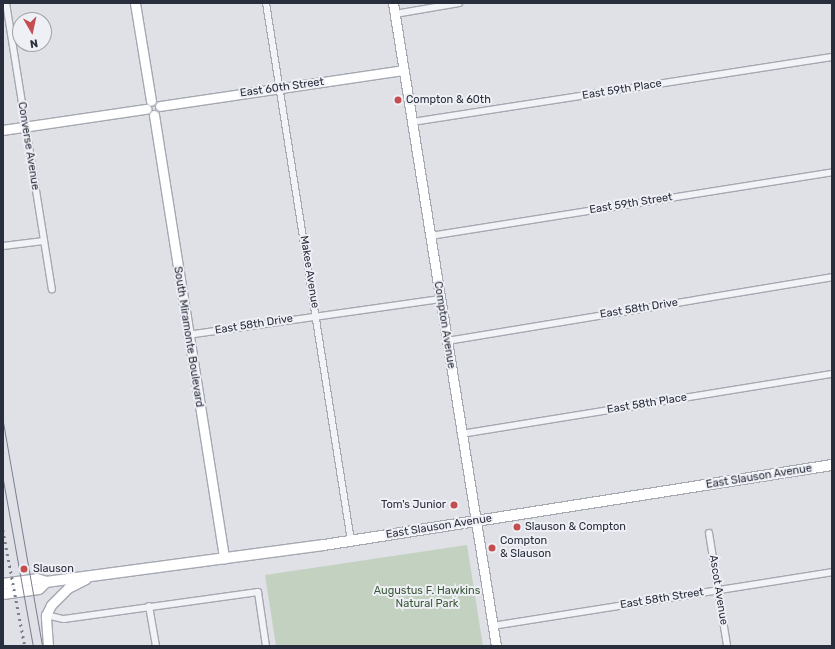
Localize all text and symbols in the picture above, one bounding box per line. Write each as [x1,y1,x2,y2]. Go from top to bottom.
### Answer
north arrow [12,12,52,52]
text: N [29,36,39,50]
street label: East 60th Street [239,76,325,100]
street label: East 59th Place [581,77,663,103]
place label: Compton & 60th [406,93,491,107]
marker: Compton & 60th [393,95,403,105]
street label: Converse Avenue [14,101,42,191]
street label: East 59th Street [589,191,673,217]
street label: Makee Avenue [297,235,321,309]
street label: South Miramonte Boulevard [170,266,206,408]
street label: Compton Avenue [431,280,457,370]
street label: East 58th Drive [599,296,679,322]
street label: East 58th Drive [214,312,294,338]
street label: East 58th Place [606,391,688,417]
street label: East Slauson Avenue [705,462,813,492]
place label: Tom's Junior [381,498,446,512]
marker: Tom's Junior [449,500,459,510]
street label: East Slauson Avenue [385,512,493,542]
place label: Slauson & Compton [525,520,626,534]
marker: Slauson & Compton [512,522,522,532]
place label: Compton & Slauson [500,535,551,561]
marker: Compton & Slauson [487,543,497,553]
street label: Ascot Avenue [706,554,730,626]
place label: Slauson [33,562,74,576]
marker: Slauson [18,563,30,575]
park label: Augustus F. Hawkins Natural Park [374,585,480,611]
street label: East 58th Street [619,586,705,612]

